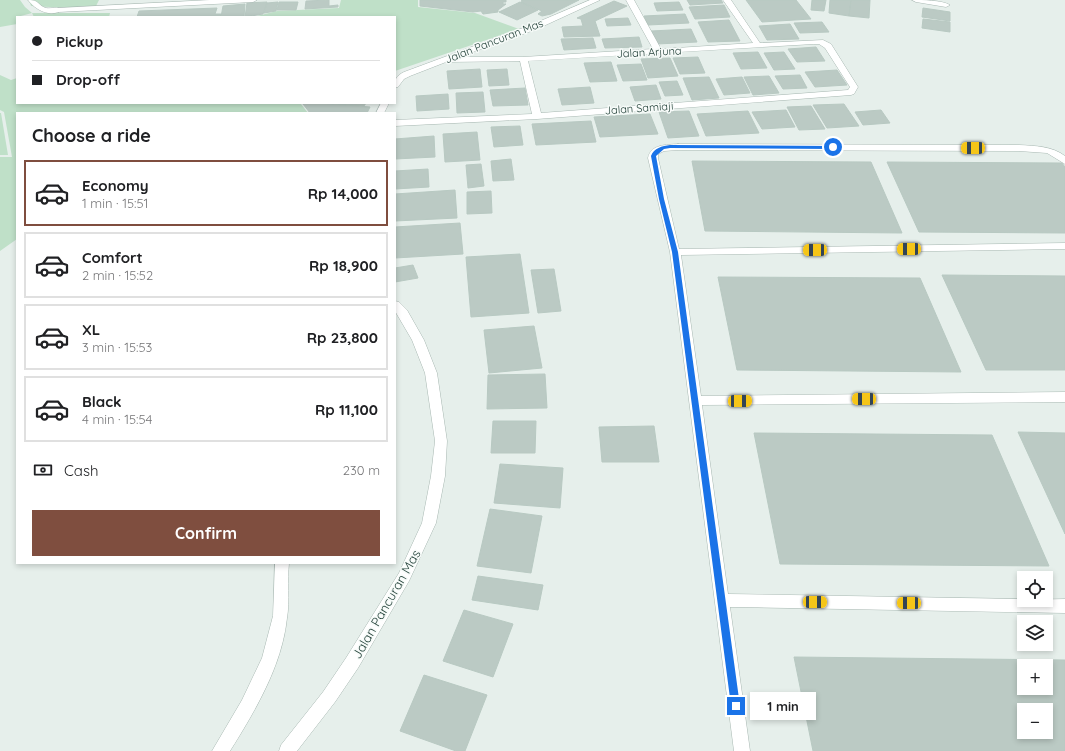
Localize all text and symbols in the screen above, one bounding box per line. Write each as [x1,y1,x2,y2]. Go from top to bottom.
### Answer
street label: Jalan Pancuran Mas [443,16,545,66]
text: Pickup [56,32,103,51]
street label: Jalan Arjuna [616,43,682,61]
text: Drop-off [56,70,120,89]
street label: Jalan Samiaji [604,99,674,117]
text: Choose a ride [32,124,151,147]
route start [824,138,842,156]
car [961,142,985,154]
icon: car [34,175,70,211]
text: Economy [82,176,149,195]
text: Rp 14,000 [308,184,378,203]
text: 1 min · 15:51 [82,195,148,211]
car [897,243,921,255]
car [803,244,827,256]
icon: car [34,247,70,283]
text: Comfort [82,248,143,267]
text: Rp 18,900 [309,256,378,275]
text: 2 min · 15:52 [82,267,153,283]
icon: car [34,319,70,355]
text: XL [82,320,100,339]
text: Rp 23,800 [307,328,378,347]
text: 3 min · 15:53 [82,339,152,355]
icon: car [34,391,70,427]
text: Black [82,392,122,411]
car [852,393,876,405]
car [728,395,752,407]
text: Rp 11,100 [315,400,378,419]
text: 4 min · 15:54 [82,411,152,427]
icon: cash [32,459,54,481]
text: Cash [64,461,98,480]
text: 230 m [343,462,380,478]
button: Confirm [32,510,380,556]
street label: Jalan Pancuran Mas [348,547,424,661]
map controls [1017,571,1053,739]
button: locate [1017,571,1053,607]
car [803,596,827,608]
car [897,597,921,609]
button: layers [1017,615,1053,651]
button: + [1017,659,1053,695]
callout: 1 min [750,692,816,720]
route end [727,697,745,715]
text: 1 min [767,698,799,714]
button: − [1017,703,1053,739]

